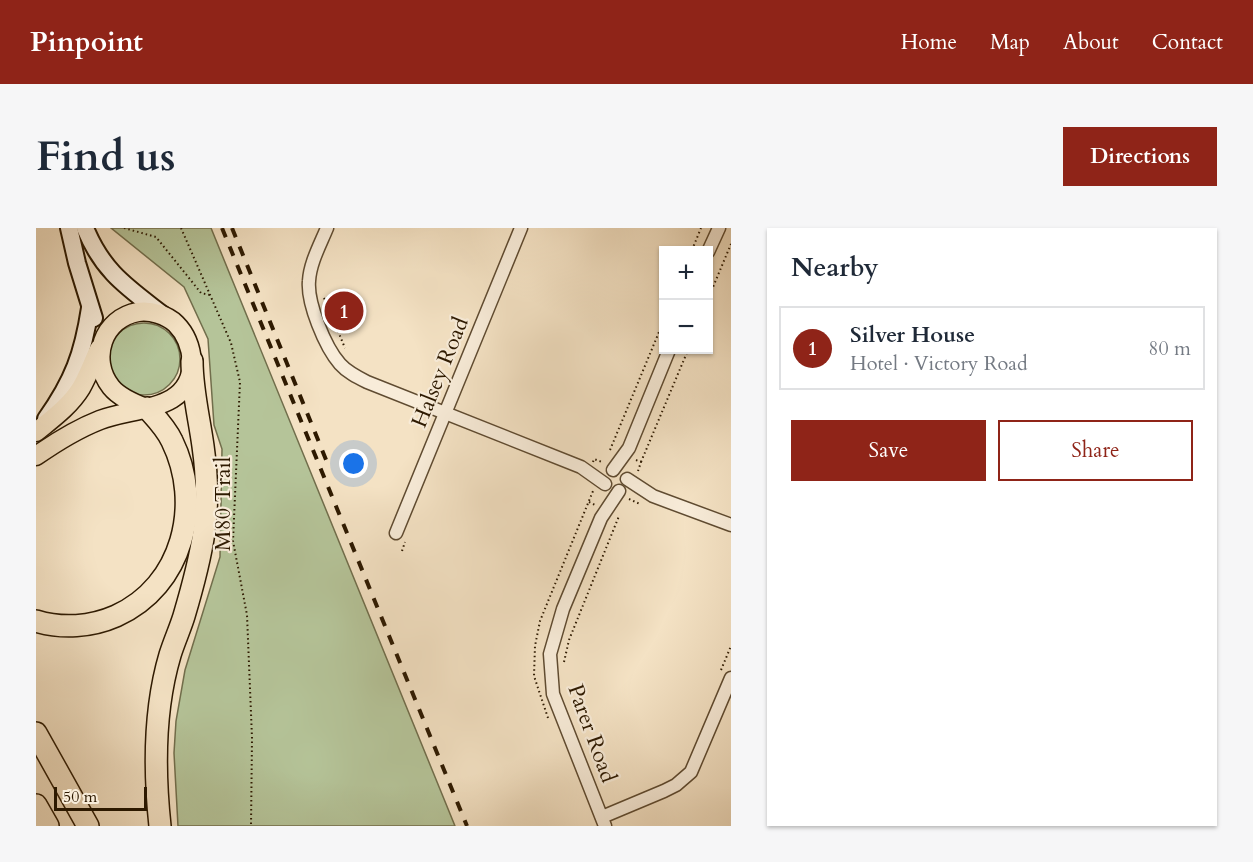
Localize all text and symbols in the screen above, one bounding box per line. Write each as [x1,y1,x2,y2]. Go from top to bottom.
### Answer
text: Pinpoint [30,23,143,61]
text: Home [901,28,957,57]
text: Map [990,28,1030,57]
text: About [1063,28,1119,57]
text: Contact [1152,28,1223,57]
button: Directions [1063,127,1217,186]
text: Find us [36,128,176,185]
map controls [659,246,713,354]
button: + [659,246,713,300]
text: Nearby [791,250,879,285]
pin: 1 [324,288,364,334]
button: − [659,300,713,354]
street label: Halsey Road [404,312,476,432]
text: Silver House [850,320,975,350]
text: 1 [807,335,818,362]
text: 80 m [1148,335,1191,362]
text: Hotel · Victory Road [850,350,1028,377]
button: Save [791,420,986,481]
button: Share [998,420,1193,481]
your location [339,449,368,478]
street label: M80 Trail [208,456,238,551]
street label: Parer Road [560,680,624,787]
scale bar [54,784,147,812]
text: 50 m [63,786,97,808]

